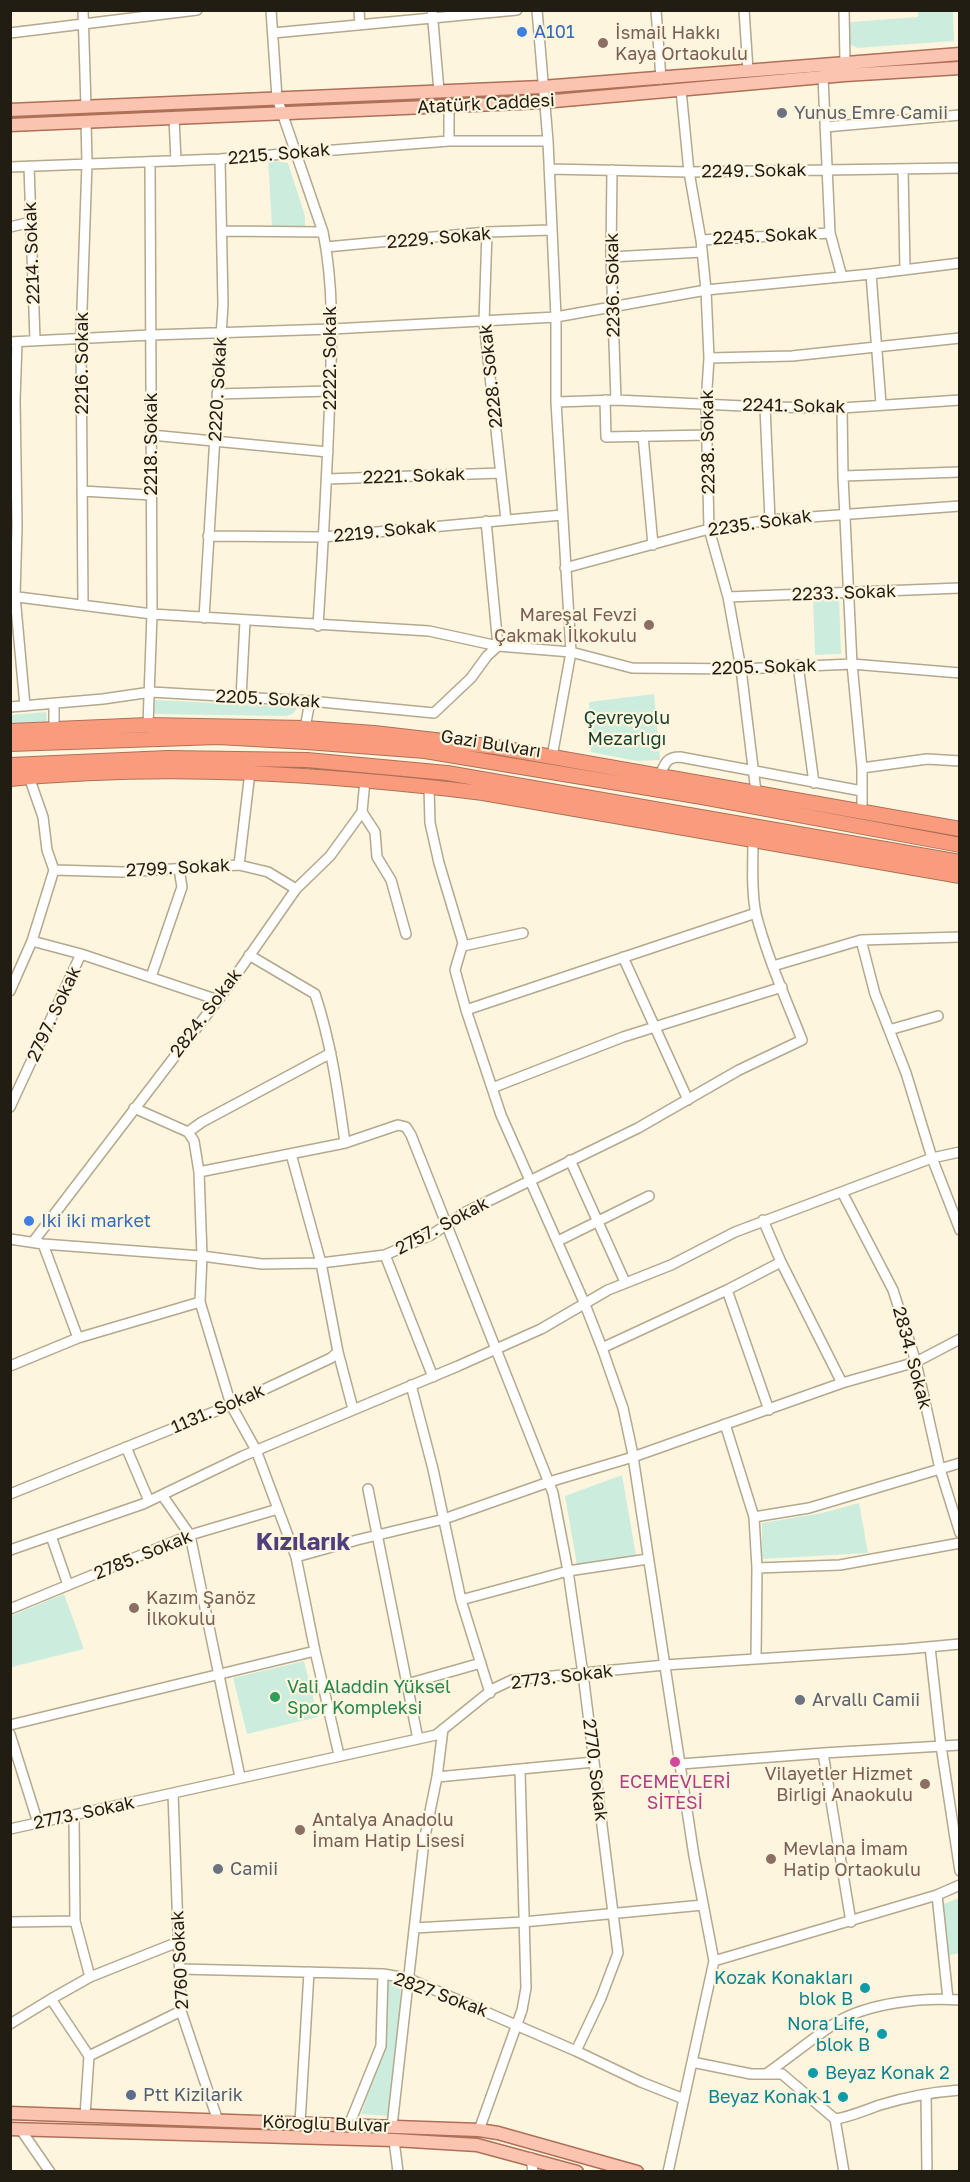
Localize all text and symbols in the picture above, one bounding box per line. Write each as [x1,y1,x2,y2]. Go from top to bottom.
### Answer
place label: A101 [534,21,575,43]
place label: İsmail Hakkı Kaya Ortaokulu [615,22,748,64]
marker: A101 [515,25,529,39]
marker: İsmail Hakkı Kaya Ortaokulu [596,36,610,50]
street label: Atatürk Caddesi [417,90,555,118]
place label: Yunus Emre Camii [794,102,948,124]
marker: Yunus Emre Camii [775,106,789,120]
street label: 2215. Sokak [227,139,331,169]
street label: 2249. Sokak [701,159,807,183]
street label: 2214. Sokak [19,201,45,305]
street label: 2245. Sokak [712,222,818,250]
street label: 2229. Sokak [386,223,492,253]
street label: 2236. Sokak [601,232,625,338]
street label: 2222. Sokak [319,306,341,410]
street label: 2216. Sokak [71,311,93,415]
street label: 2228. Sokak [475,323,507,429]
street label: 2220. Sokak [204,336,232,442]
street label: 2238. Sokak [696,389,720,495]
street label: 2218. Sokak [140,392,162,496]
street label: 2241. Sokak [742,394,846,418]
street label: 2221. Sokak [362,463,466,489]
street label: 2235. Sokak [707,505,813,541]
street label: 2219. Sokak [333,515,437,547]
street label: 2233. Sokak [791,580,897,606]
place label: Mareşal Fevzi Çakmak İlkokulu [494,604,637,646]
marker: Mareşal Fevzi Çakmak İlkokulu [642,618,656,632]
street label: 2205. Sokak [711,654,817,680]
street label: 2205. Sokak [215,685,321,713]
park label: Çevreyolu Mezarlığı [584,707,670,750]
street label: Gazi Bulvarı [439,725,543,763]
street label: 2799. Sokak [125,854,231,882]
street label: 2797. Sokak [22,963,86,1065]
street label: 2824. Sokak [166,964,246,1062]
street label: 2757. Sokak [392,1192,492,1260]
place label: Iki iki market [41,1210,151,1232]
marker: Iki iki market [22,1214,36,1228]
street label: 2834. Sokak [888,1304,936,1412]
street label: 1131. Sokak [168,1380,268,1438]
street label: 2785. Sokak [91,1526,195,1584]
district label: Kızılarık [256,1528,350,1556]
place label: Kazım Şanöz İlkokulu [146,1587,256,1630]
marker: Kazım Şanöz İlkokulu [127,1601,141,1615]
street label: 2773. Sokak [510,1660,614,1694]
place label: Vali Aladdin Yüksel Spor Kompleksi [287,1676,451,1718]
place label: Arvallı Camii [812,1689,920,1711]
marker: Vali Aladdin Yüksel Spor Kompleksi [268,1690,282,1704]
marker: Arvallı Camii [793,1693,807,1707]
street label: 2770. Sokak [578,1717,612,1823]
marker: ECEMEVLERİ SİTESİ [668,1755,682,1769]
place label: Vilayetler Hizmet Birliği Anaokulu [764,1763,913,1806]
place label: ECEMEVLERİ SİTESİ [619,1771,731,1814]
marker: Vilayetler Hizmet Birliği Anaokulu [918,1777,932,1791]
street label: 2773. Sokak [32,1792,136,1834]
place label: Antalya Anadolu İmam Hatip Lisesi [312,1809,465,1852]
marker: Antalya Anadolu İmam Hatip Lisesi [293,1823,307,1837]
place label: Mevlana İmam Hatip Ortaokulu [783,1838,921,1880]
marker: Mevlana İmam Hatip Ortaokulu [764,1852,778,1866]
place label: Camii [230,1858,278,1880]
marker: Camii [211,1862,225,1876]
street label: 2760 Sokak [167,1910,193,2010]
place label: Kozak Konakları blok B [714,1967,853,2010]
street label: 2827 Sokak [391,1968,491,2022]
marker: Kozak Konakları blok B [858,1981,872,1995]
place label: Nora Life, blok B [787,2013,870,2056]
marker: Nora Life, blok B [875,2027,889,2041]
place label: Beyaz Konak 2 [825,2062,950,2084]
marker: Beyaz Konak 2 [806,2066,820,2080]
place label: Ptt Kizilarik [143,2084,243,2106]
place label: Beyaz Konak 1 [708,2086,831,2108]
marker: Ptt Kizilarik [124,2088,138,2102]
marker: Beyaz Konak 1 [836,2090,850,2104]
street label: Köroğlu Bulvar [262,2111,390,2137]

